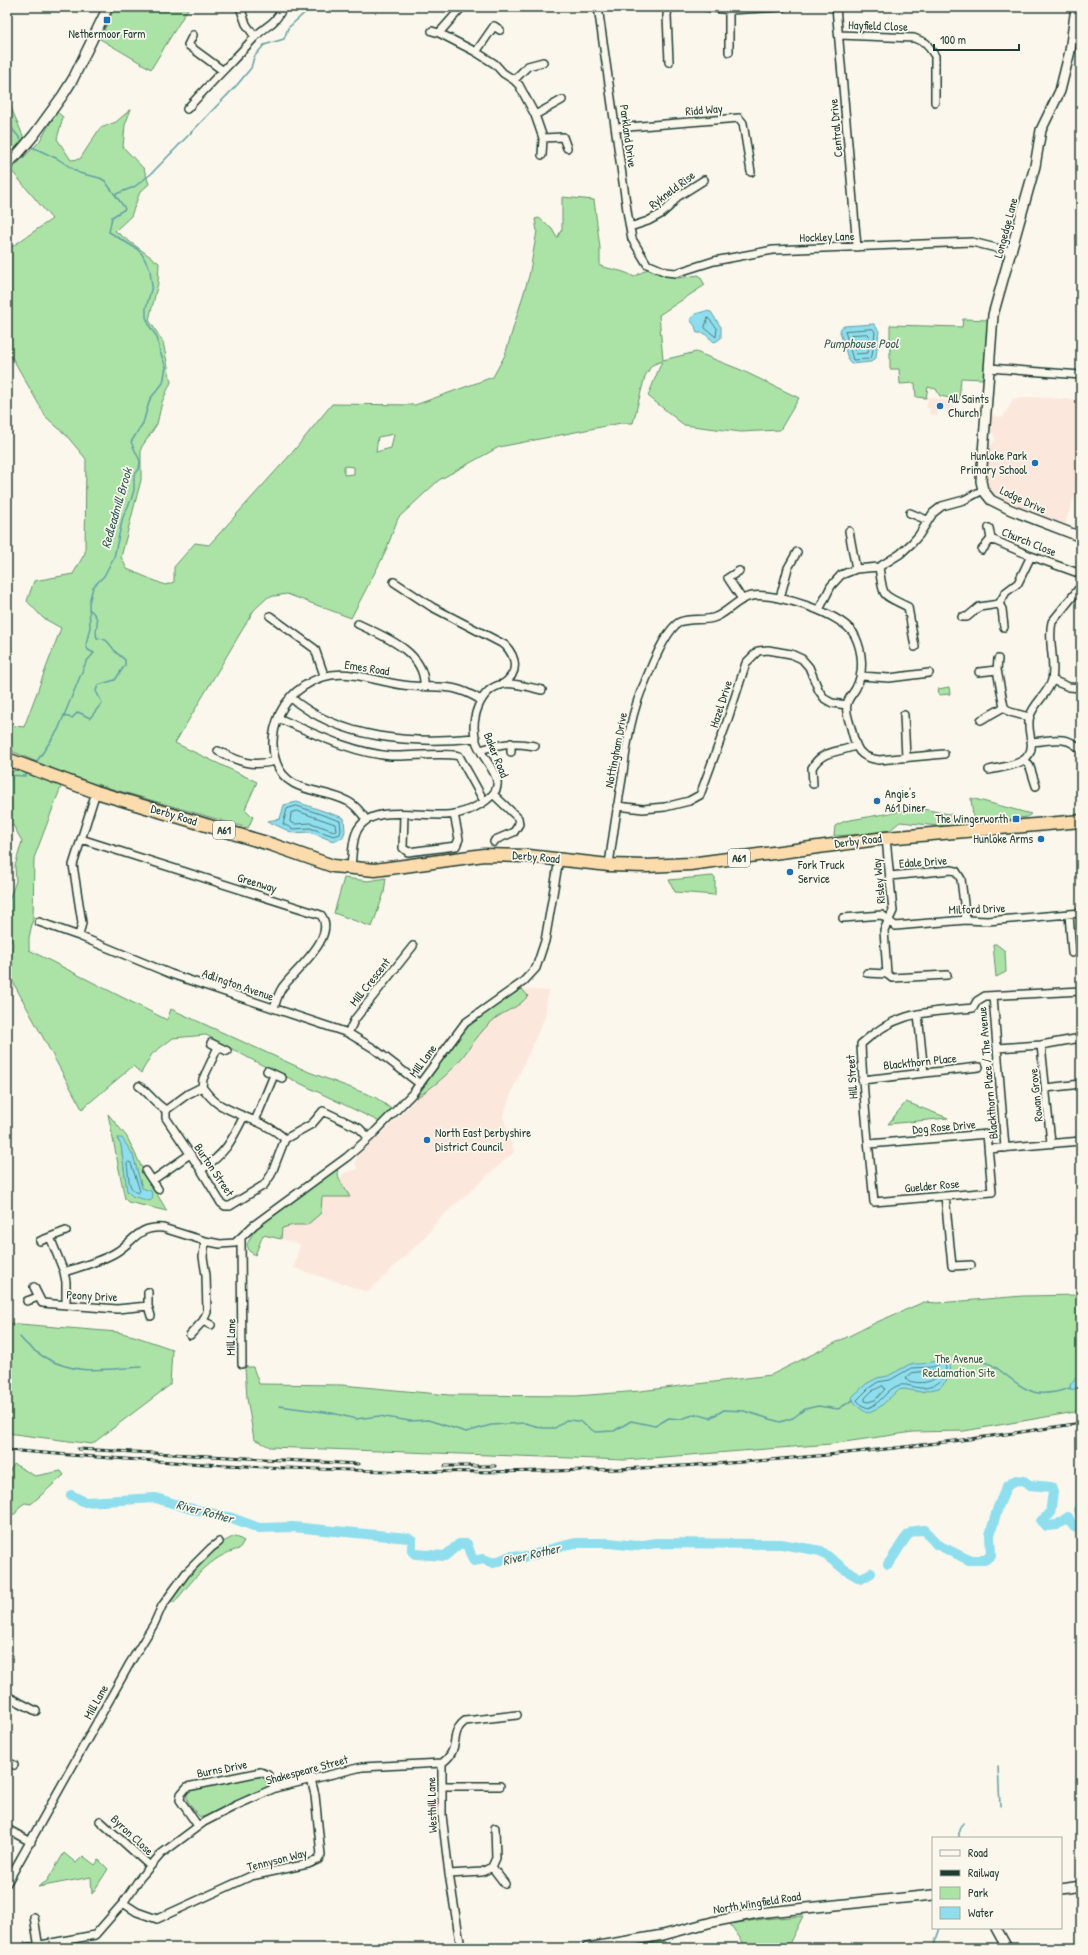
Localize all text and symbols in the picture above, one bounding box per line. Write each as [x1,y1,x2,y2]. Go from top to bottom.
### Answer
marker: Nethermoor Farm [102,15,112,25]
street label: Hayfield Close [848,16,908,35]
place label: Nethermoor Farm [69,25,145,42]
scale bar [934,26,1019,52]
text: 100 m [940,31,966,48]
street label: Central Drive [824,98,847,158]
street label: Ridd Way [685,99,723,120]
street label: Parkland Drive [616,103,641,169]
street label: Rykneld Rise [645,166,699,213]
street label: Longedge Lane [989,196,1022,260]
street label: Hockley Lane [799,227,855,246]
water label: Pumphouse Pool [823,334,899,353]
place label: All Saints Church [948,390,989,421]
marker: All Saints Church [935,401,945,411]
place label: Hunloke Park Primary School [961,447,1028,478]
marker: Hunloke Park Primary School [1030,458,1040,468]
water label: Redleadmill Brook [96,464,136,550]
street label: Lodge Drive [997,481,1049,518]
street label: Church Close [999,523,1059,560]
street label: Emes Road [343,656,391,679]
street label: Hazel Drive [705,678,736,730]
street label: Nottingham Drive [600,711,631,789]
street label: Baker Road [480,730,513,780]
place label: Angie's A61 Diner [885,785,926,816]
marker: Angie's A61 Diner [872,796,882,806]
street label: Derby Road [149,799,200,830]
place label: The Wingerworth [935,810,1008,827]
marker: The Wingerworth [1011,814,1021,824]
road number: A61 [213,821,235,839]
street label: Derby Road [833,829,883,852]
place label: Hunloke Arms [973,830,1033,847]
marker: Hunloke Arms [1036,834,1046,844]
street label: Derby Road [512,846,561,867]
road number: A61 [728,849,750,867]
street label: Edale Drive [898,851,948,872]
place label: Fork Truck Service [797,856,844,887]
street label: Risley Way [868,857,889,905]
marker: Fork Truck Service [785,867,795,877]
street label: Greenway [235,868,279,897]
street label: Milford Drive [948,899,1006,918]
street label: Mill Crescent [345,953,394,1010]
street label: Adlington Avenue [200,964,276,1005]
street label: Blackthorn Place / The Avenue [973,1006,1002,1140]
street label: Mill Lane [405,1041,441,1081]
street label: Blackthorn Place [882,1049,958,1074]
street label: Hill Street [841,1054,862,1100]
street label: Rowan Grove [1024,1067,1047,1123]
street label: Dog Rose Drive [912,1115,977,1138]
place label: North East Derbyshire District Council [435,1124,531,1155]
marker: North East Derbyshire District Council [422,1135,432,1145]
street label: Burton Street [190,1140,239,1200]
street label: Guelder Rose [904,1175,960,1196]
street label: Peony Drive [66,1286,118,1305]
street label: Mill Lane [222,1318,239,1356]
park label: The Avenue Reclamation Site [923,1350,996,1381]
water label: River Rother [174,1495,237,1528]
water label: River Rother [501,1538,563,1569]
street label: Mill Lane [79,1681,112,1722]
street label: Shakespeare Street [264,1750,351,1789]
street label: Burns Drive [195,1755,249,1782]
street label: Westhill Lane [422,1777,441,1833]
street label: Byron Close [107,1810,158,1859]
legend [932,1837,1062,1929]
street label: Tennyson Way [245,1844,309,1875]
text: Road [968,1844,988,1861]
text: Railway [968,1864,999,1881]
text: Park [968,1884,988,1901]
street label: North Wingfield Road [712,1887,802,1918]
text: Water [968,1904,994,1921]

